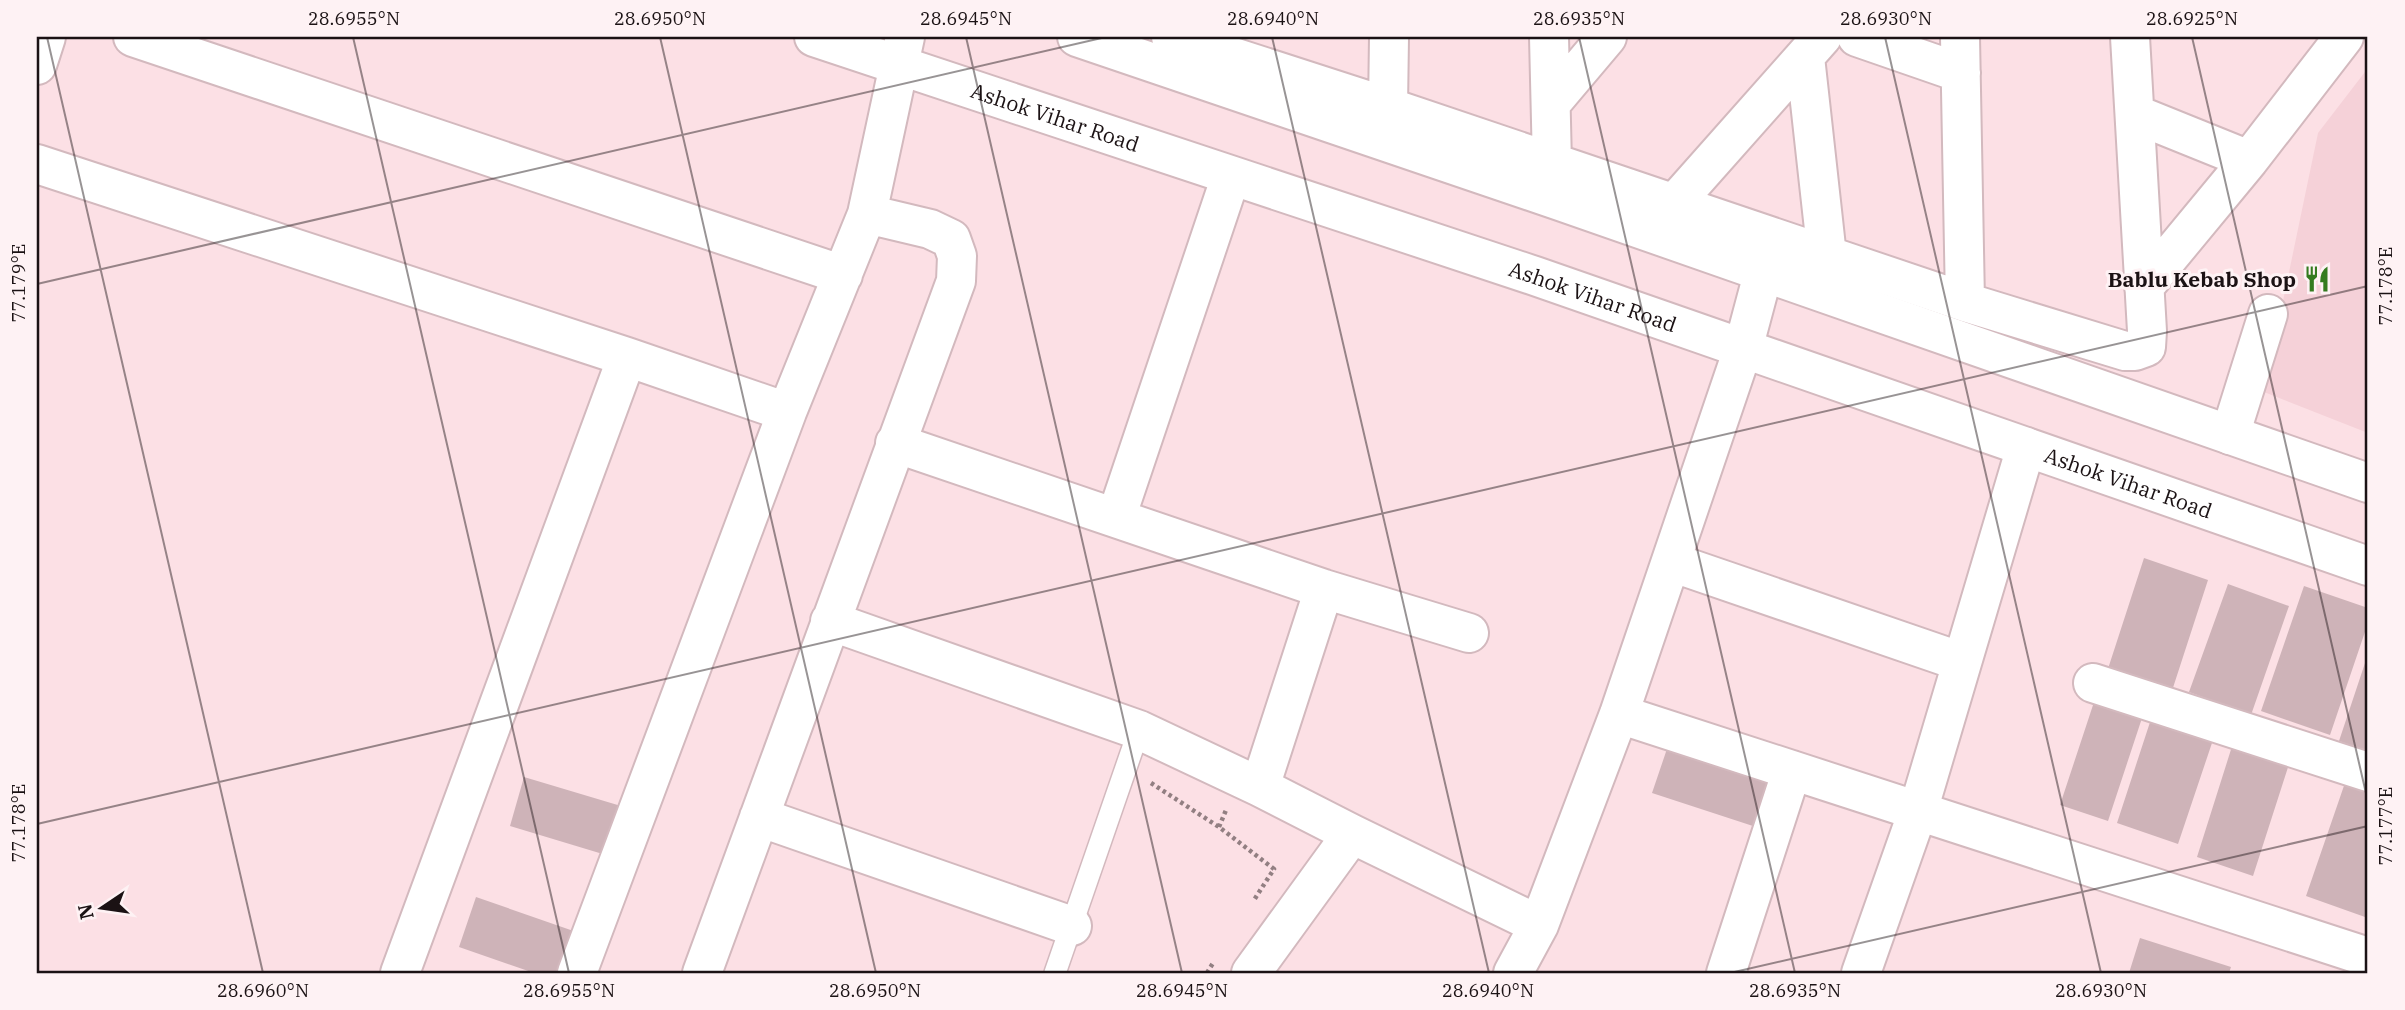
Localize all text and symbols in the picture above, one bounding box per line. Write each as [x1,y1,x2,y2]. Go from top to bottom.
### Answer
text: 28.6955°N [308,7,400,30]
text: 28.6950°N [614,7,706,30]
text: 28.6945°N [920,7,1012,30]
text: 28.6940°N [1227,7,1319,30]
text: 28.6935°N [1533,7,1625,30]
text: 28.6930°N [1840,7,1932,30]
text: 28.6925°N [2146,7,2238,30]
street label: Ashok Vihar Road [967,76,1143,158]
text: 77.179°E [7,244,30,322]
text: 77.178°E [2374,247,2397,325]
street label: Ashok Vihar Road [1505,254,1681,338]
restaurant icon: Bablu Kebab Shop [2302,264,2332,294]
place label: Bablu Kebab Shop [2108,265,2296,293]
street label: Ashok Vihar Road [2041,440,2216,525]
text: 77.178°E [7,784,30,862]
text: 77.177°E [2374,787,2397,865]
north arrow [66,874,136,944]
text: N [72,902,99,922]
text: 28.6960°N [217,979,309,1002]
text: 28.6955°N [523,979,615,1002]
text: 28.6950°N [829,979,921,1002]
text: 28.6945°N [1136,979,1228,1002]
text: 28.6940°N [1442,979,1534,1002]
text: 28.6935°N [1749,979,1841,1002]
text: 28.6930°N [2055,979,2147,1002]

